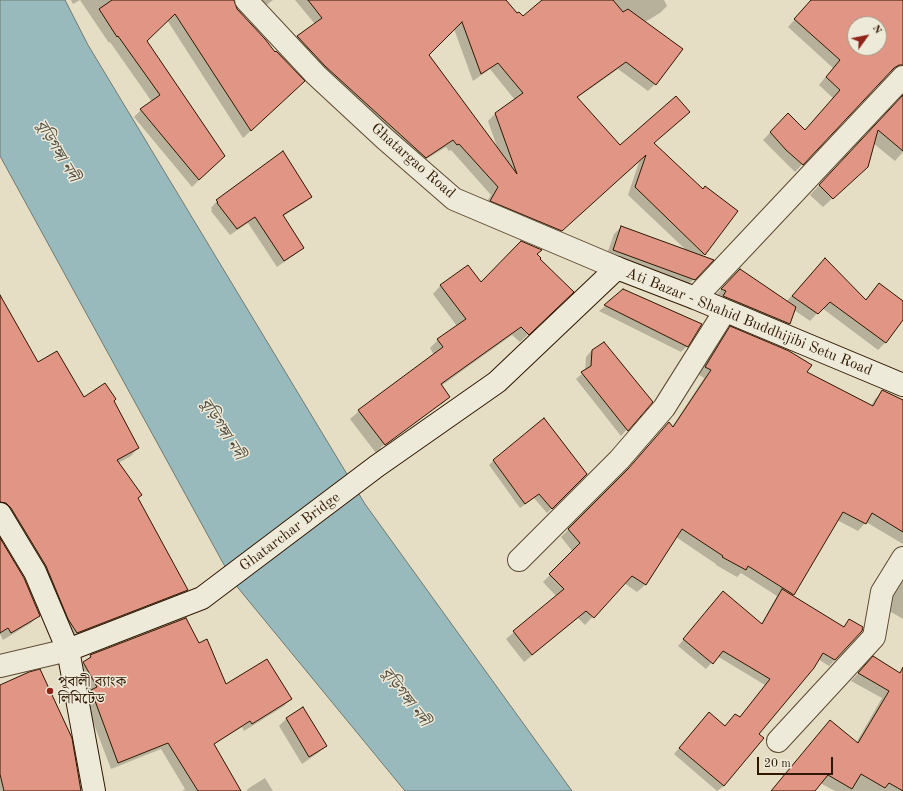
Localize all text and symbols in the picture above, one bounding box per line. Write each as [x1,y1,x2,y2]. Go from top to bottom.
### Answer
north arrow [847,16,887,56]
text: N [870,23,884,36]
water label: বুড়িগঙ্গা নদী [31,117,83,185]
street label: Ghatargao Road [367,120,459,202]
street label: Ati Bazar - Shahid Buddhijibi Setu Road [623,264,875,380]
water label: বুড়িগঙ্গা নদী [196,395,248,463]
street label: Ghatarchar Bridge [236,488,344,576]
water label: বুড়িগঙ্গা নদী [377,664,433,730]
place label: পূবালী ব্যাংক লিমিটেড [58,673,126,708]
marker: পূবালী ব্যাংক লিমিটেড [45,686,55,696]
scale bar [759,749,835,775]
text: 20 m [764,758,791,770]

